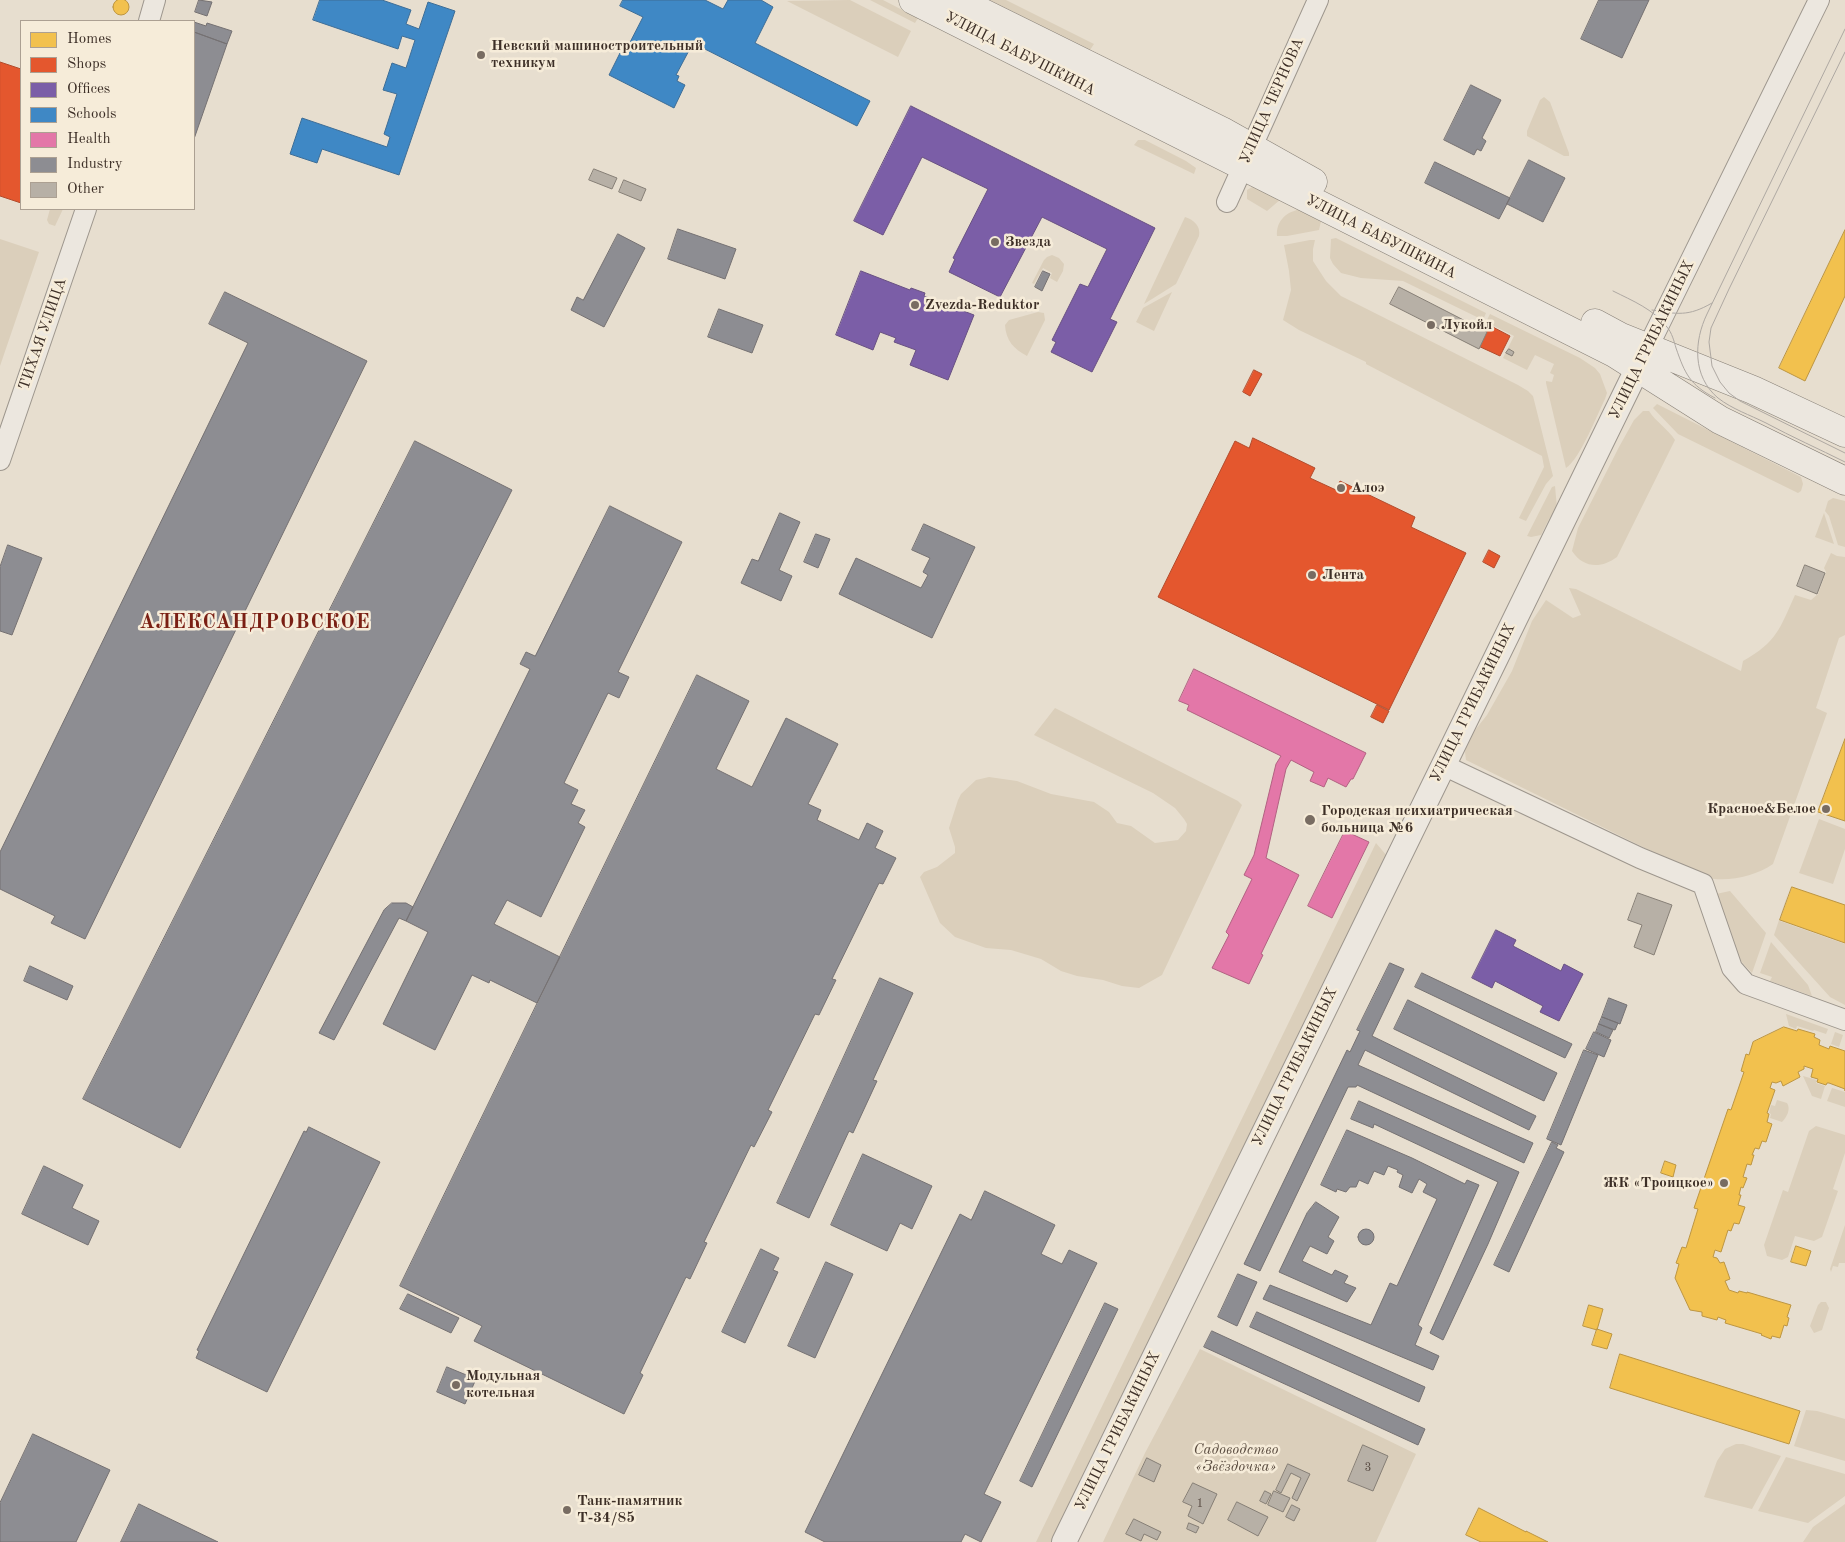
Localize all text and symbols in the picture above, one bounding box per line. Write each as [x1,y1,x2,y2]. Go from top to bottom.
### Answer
street label: УЛИЦА БАБУШКИНА [942,8,1098,100]
legend [20,20,195,210]
text: Homes [67,32,112,47]
street label: УЛИЦА ЧЕРНОВА [1236,35,1308,167]
place label: Невский машиностроительный техникум [491,37,703,72]
marker: Невский машиностроительный техникум [475,49,487,61]
text: Shops [67,57,106,72]
text: Offices [67,82,110,97]
text: Schools [67,107,116,122]
text: Health [67,132,111,147]
text: Industry [67,157,123,172]
text: Other [67,182,104,197]
street label: УЛИЦА БАБУШКИНА [1303,191,1459,283]
place label: Звезда [1005,233,1051,251]
marker: Звезда [989,236,1001,248]
street label: УЛИЦА ГРИБАКИНЫХ [1606,258,1698,422]
street label: ТИХАЯ УЛИЦА [15,276,71,392]
place label: Zvezda-Reduktor [925,296,1039,314]
marker: Zvezda-Reduktor [909,299,921,311]
place label: Лукойл [1441,316,1492,334]
marker: Лукойл [1425,319,1437,331]
place label: Алоэ [1351,479,1385,497]
marker: Алоэ [1335,482,1347,494]
place label: Лента [1322,566,1364,584]
marker: Лента [1306,569,1318,581]
district label: АЛЕКСАНДРОВСКОЕ [138,611,372,635]
street label: УЛИЦА ГРИБАКИНЫХ [1427,621,1519,785]
place label: Красное&Белое [1707,800,1816,818]
place label: Городская психиатрическая больница №6 [1321,802,1513,837]
marker: Красное&Белое [1820,803,1832,815]
marker: Городская психиатрическая больница №6 [1303,813,1317,827]
street label: УЛИЦА ГРИБАКИНЫХ [1249,985,1341,1149]
place label: ЖК «Троицкое» [1603,1174,1714,1192]
marker: ЖК «Троицкое» [1718,1177,1730,1189]
street label: УЛИЦА ГРИБАКИНЫХ [1072,1349,1164,1513]
place label: Модульная котельная [466,1367,540,1402]
marker: Модульная котельная [450,1379,462,1391]
park label: Садоводство «Звёздочка» [1194,1441,1278,1476]
house number: 3 [1365,1461,1371,1475]
place label: Танк-памятник Т-34/85 [577,1492,682,1527]
house number: 1 [1197,1497,1203,1511]
marker: Танк-памятник Т-34/85 [561,1504,573,1516]

